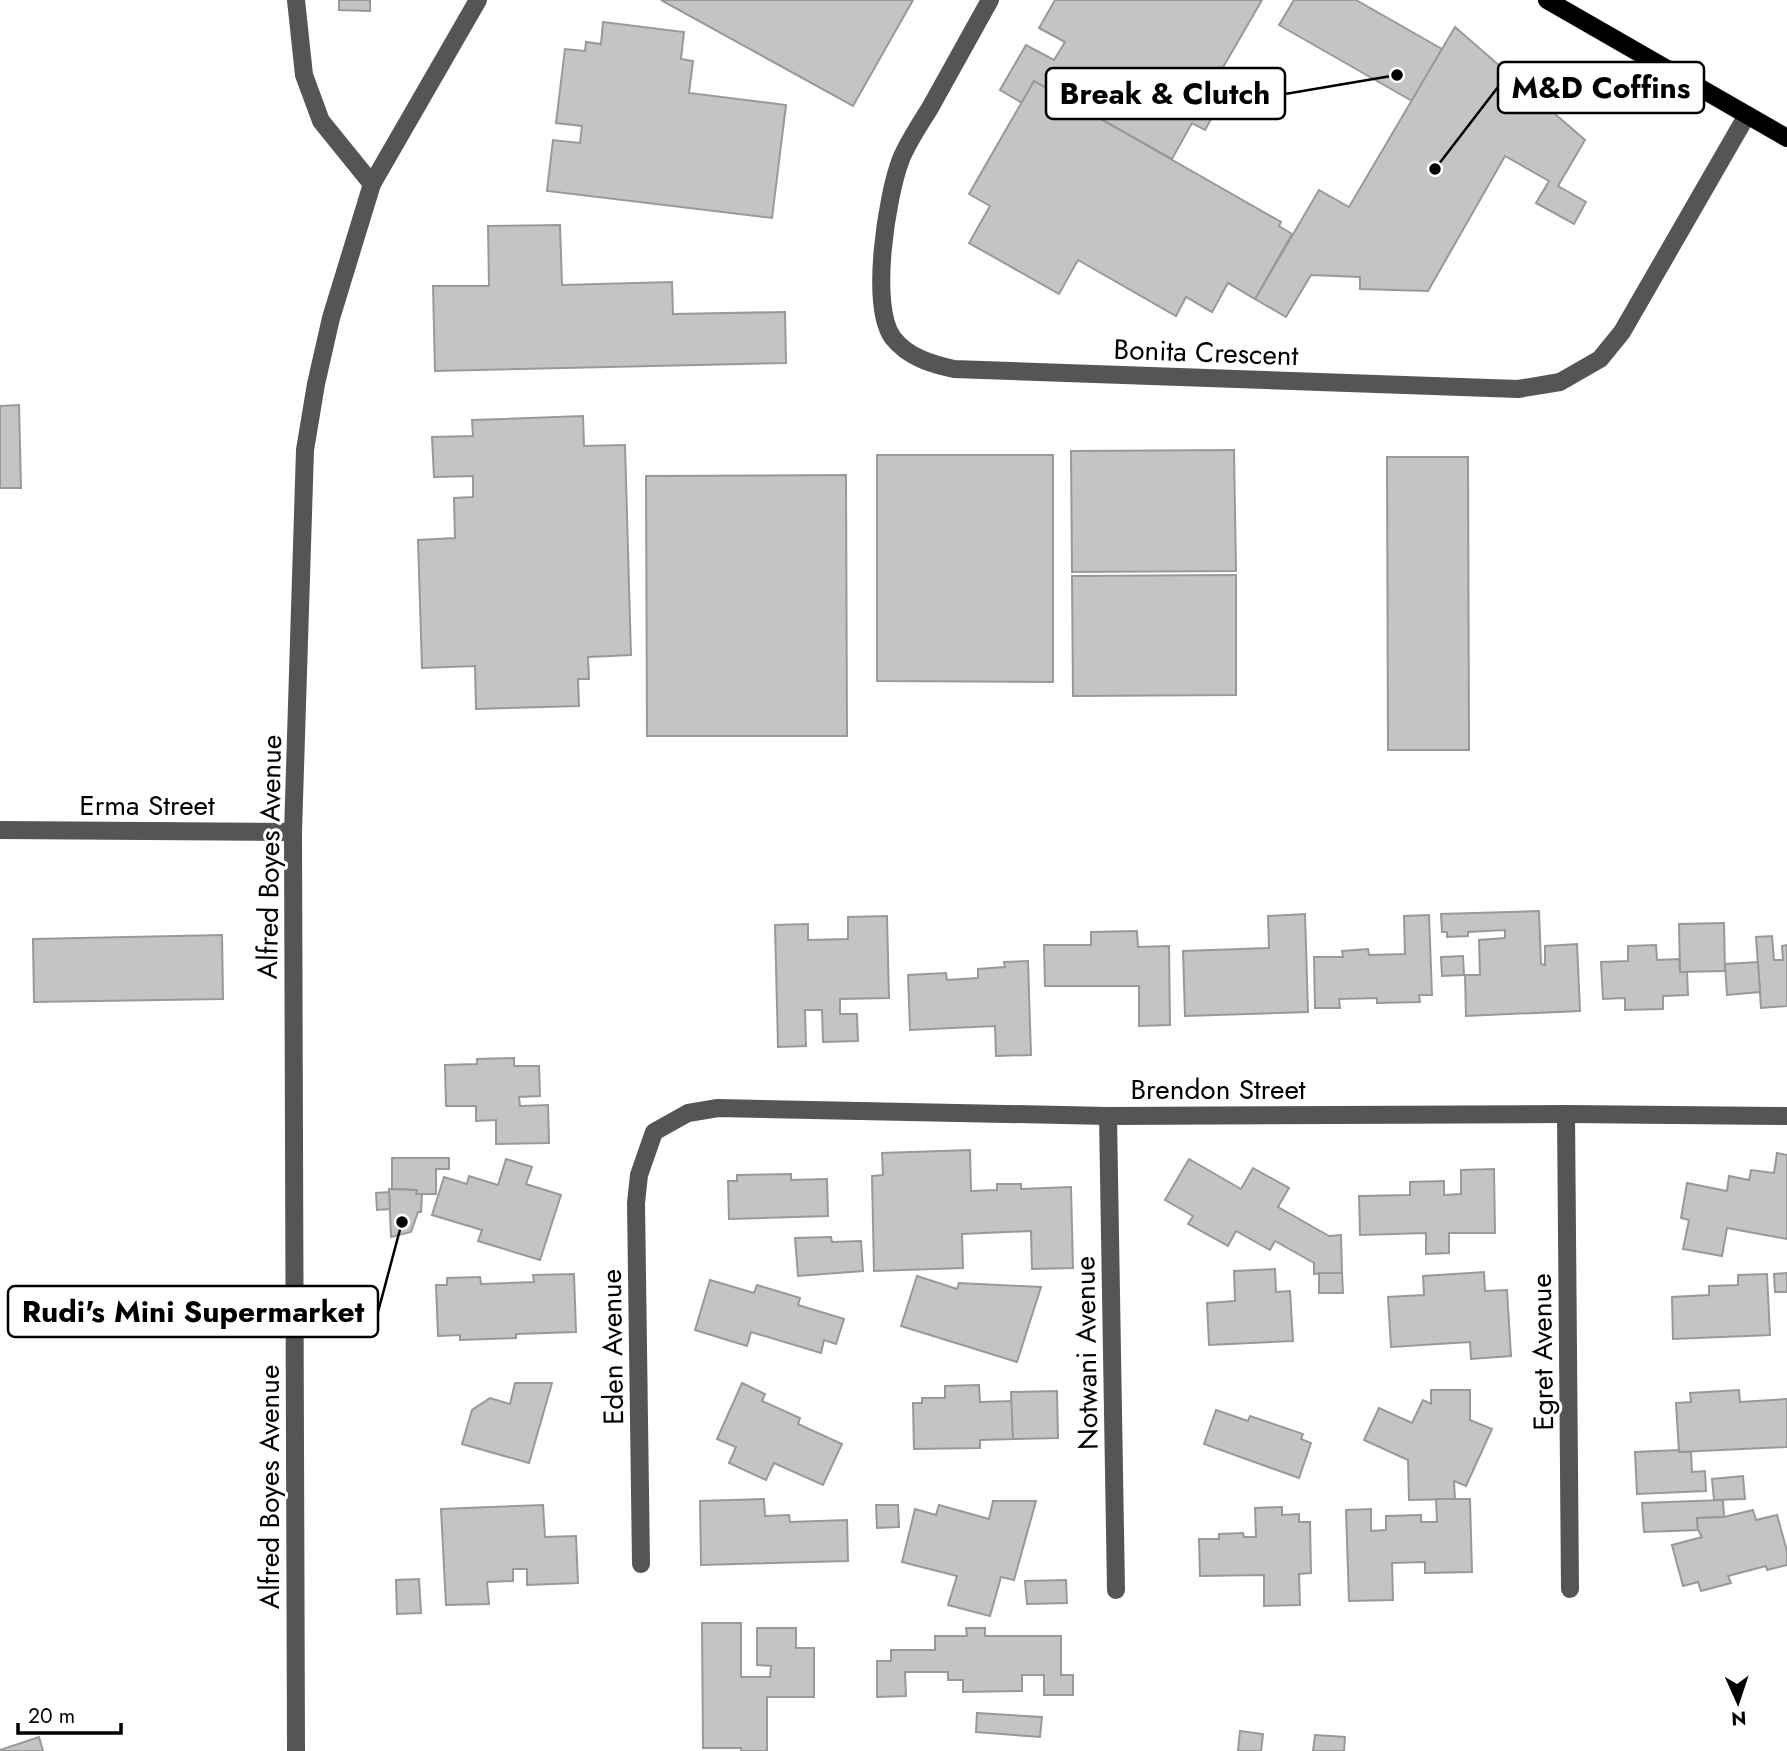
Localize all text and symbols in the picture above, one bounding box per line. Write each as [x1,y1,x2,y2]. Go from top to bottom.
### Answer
callout: M&D Coffins [1498,62,1704,113]
text: M&D Coffins [1512,66,1690,109]
callout: Break & Clutch [1046,68,1285,119]
text: Break & Clutch [1060,72,1270,115]
street label: Bonita Crescent [1113,329,1299,376]
street label: Alfred Boyes Avenue [247,734,292,980]
street label: Erma Street [79,785,215,826]
street label: Brendon Street [1130,1069,1306,1110]
street label: Notwani Avenue [1064,1256,1109,1450]
street label: Eden Avenue [591,1269,634,1425]
street label: Egret Avenue [1521,1273,1564,1431]
callout: Rudi's Mini Supermarket [8,1286,378,1337]
text: Rudi's Mini Supermarket [22,1290,365,1333]
street label: Alfred Boyes Avenue [249,1365,290,1609]
north arrow [1703,1667,1773,1737]
scale bar [18,1692,121,1736]
text: 20 m [28,1701,75,1731]
text: N [1731,1705,1747,1732]

